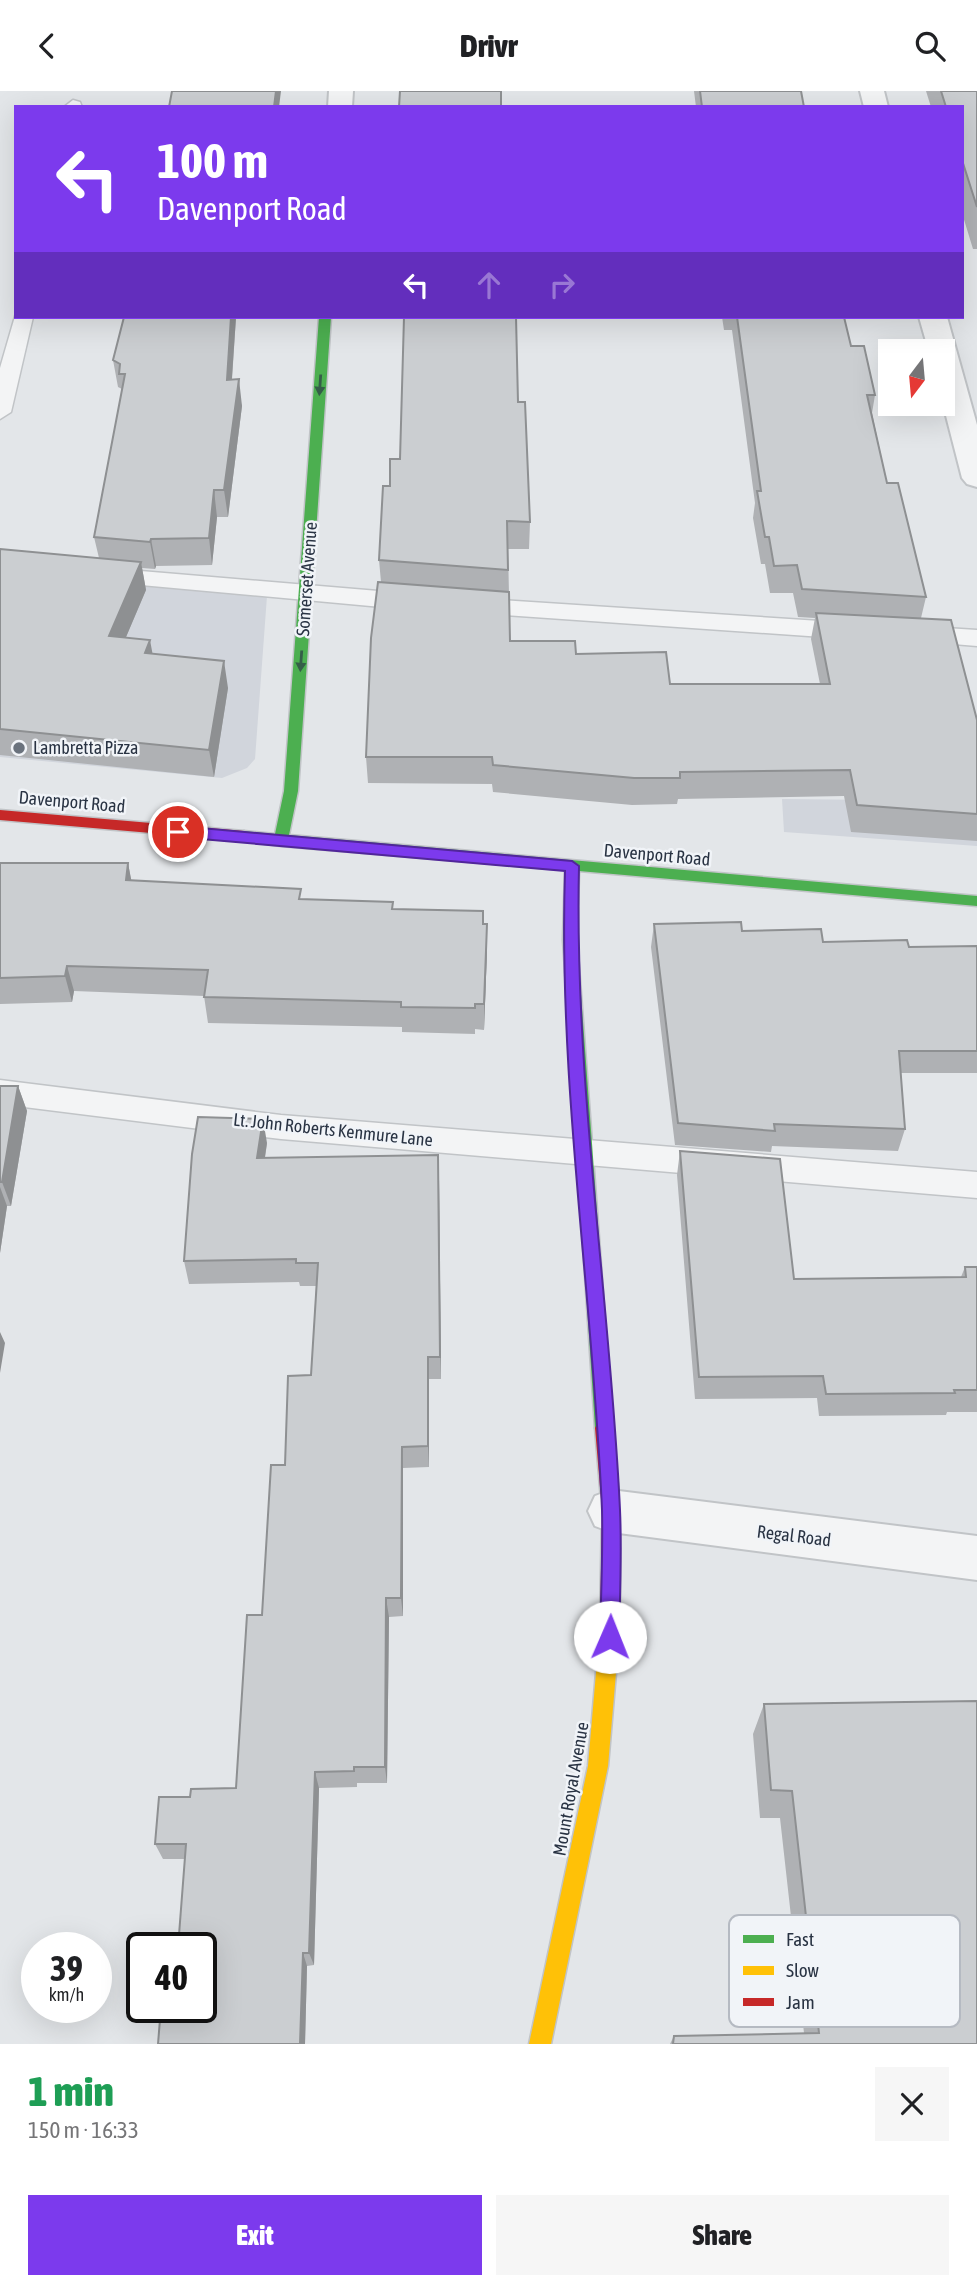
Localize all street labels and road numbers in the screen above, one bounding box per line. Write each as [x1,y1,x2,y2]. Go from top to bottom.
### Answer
street label: Somerset Avenue [292,521,321,637]
street label: Davenport Road [18,786,126,817]
street label: Davenport Road [603,839,711,870]
street label: Lt. John Roberts Kenmure Lane [232,1109,434,1150]
street label: Regal Road [756,1521,832,1550]
street label: Mount Royal Avenue [548,1720,593,1857]

